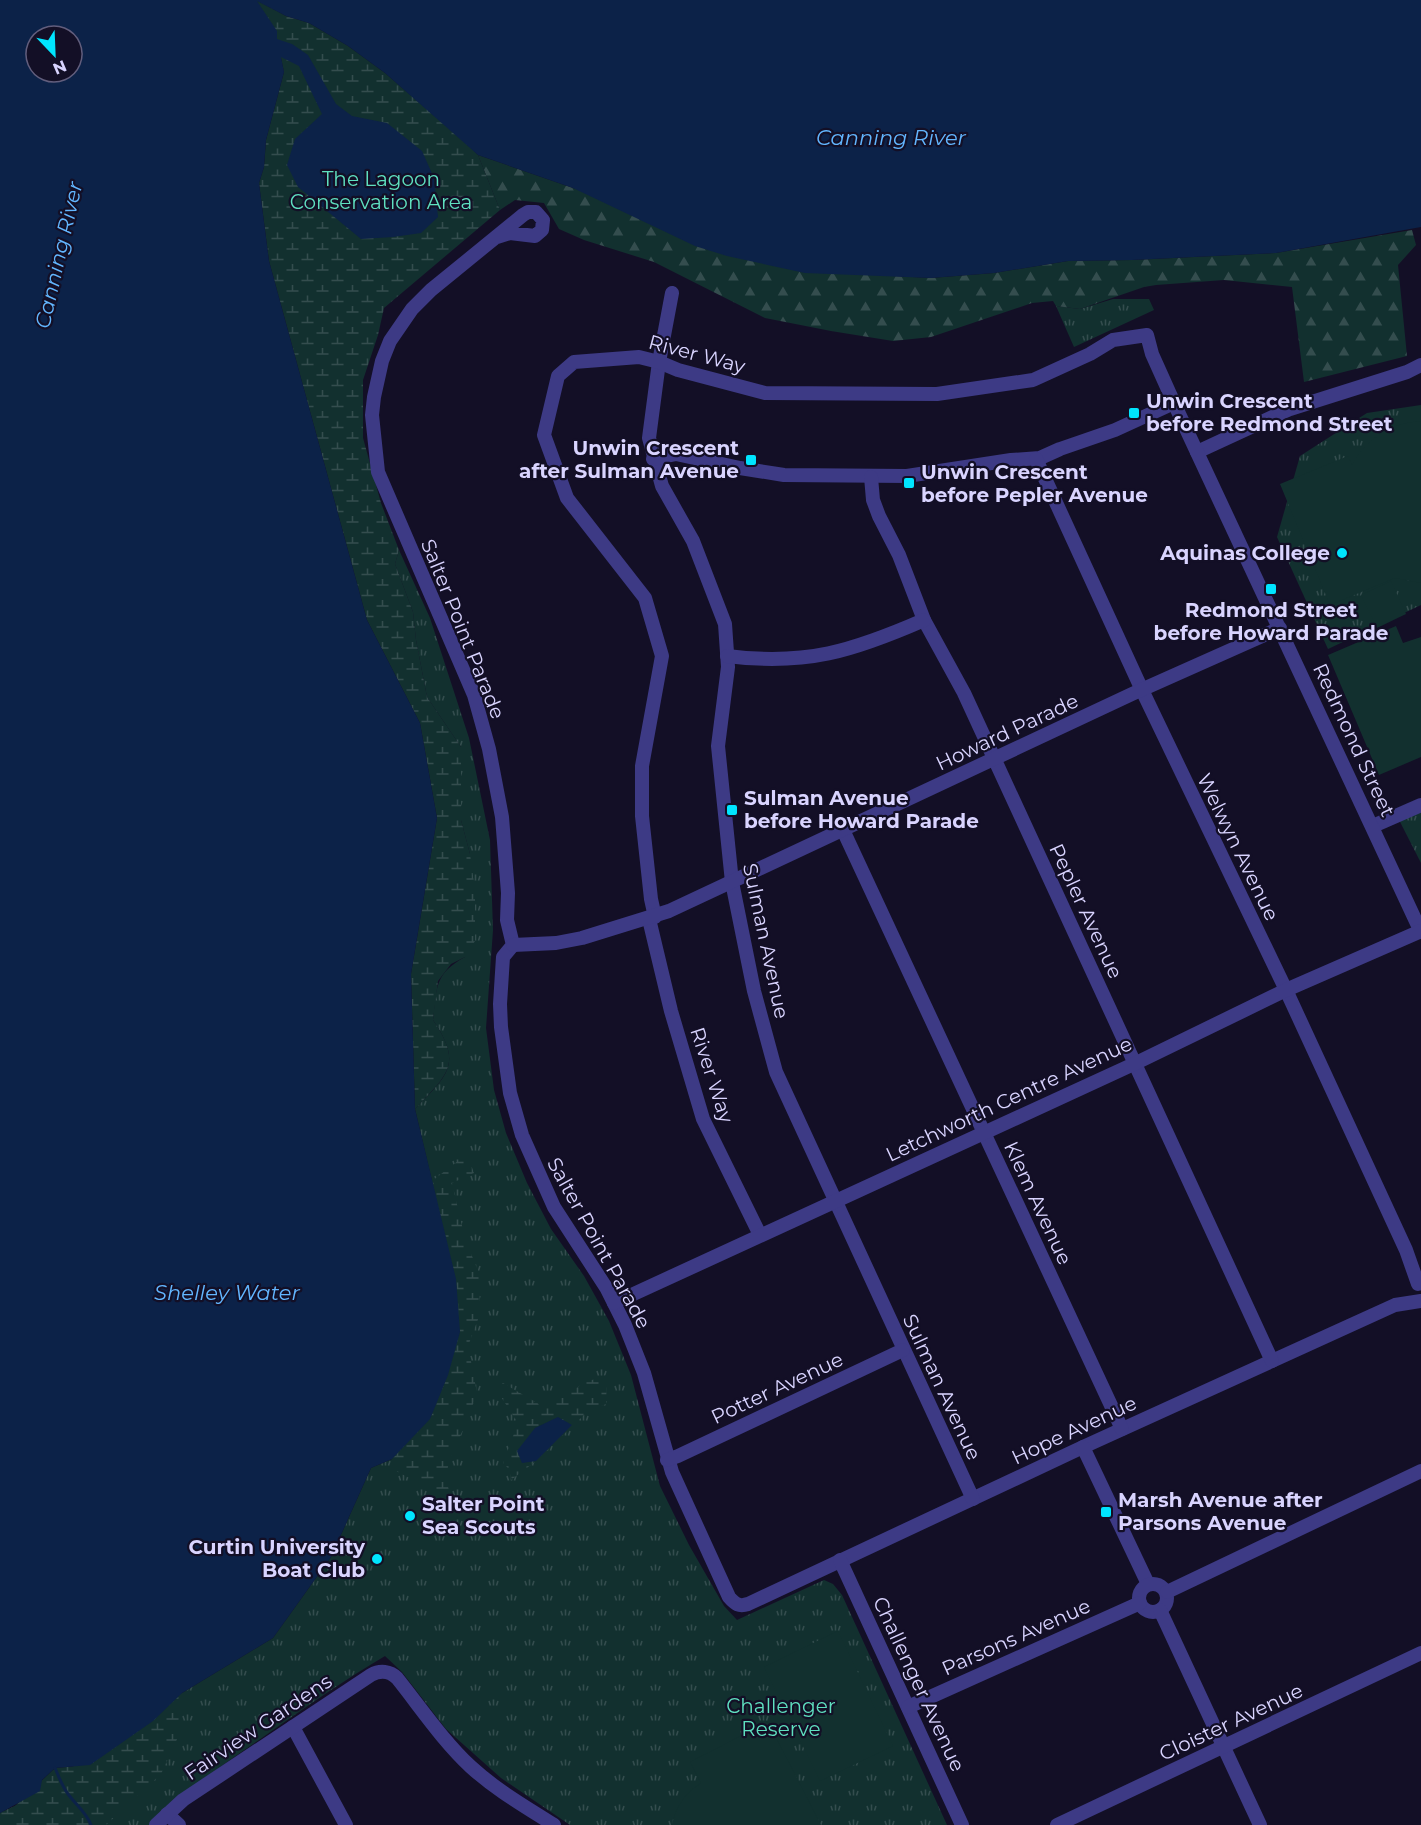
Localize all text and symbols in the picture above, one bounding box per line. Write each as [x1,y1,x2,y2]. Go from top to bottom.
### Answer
north arrow [24,24,84,84]
text: N [50,56,69,79]
water label: Canning River [816,125,967,150]
park label: The Lagoon Conservation Area [290,167,472,214]
water label: Canning River [29,178,88,331]
street label: River Way [646,330,748,378]
place label: Unwin Crescent before Redmond Street [1146,389,1393,436]
marker: Unwin Crescent before Redmond Street [1127,406,1141,420]
place label: Unwin Crescent after Sulman Avenue [519,436,739,483]
marker: Unwin Crescent after Sulman Avenue [744,453,758,467]
place label: Unwin Crescent before Pepler Avenue [921,460,1148,507]
marker: Unwin Crescent before Pepler Avenue [902,476,916,490]
street label: Salter Point Parade [416,536,510,722]
place label: Aquinas College [1159,541,1330,565]
marker: Aquinas College [1335,546,1349,560]
marker: Redmond Street before Howard Parade [1264,582,1278,596]
place label: Redmond Street before Howard Parade [1154,598,1388,645]
street label: Redmond Street [1308,659,1400,821]
street label: Howard Parade [932,688,1082,776]
street label: Welwyn Avenue [1192,769,1284,925]
place label: Sulman Avenue before Howard Parade [744,786,979,833]
marker: Sulman Avenue before Howard Parade [725,803,739,817]
street label: Pepler Avenue [1044,840,1128,982]
street label: Sulman Avenue [738,861,794,1021]
street label: River Way [685,1024,739,1126]
street label: Letchworth Centre Avenue [882,1031,1136,1167]
street label: Klem Avenue [999,1137,1077,1269]
street label: Salter Point Parade [542,1153,656,1333]
water label: Shelley Water [154,1280,300,1305]
street label: Sulman Avenue [898,1310,986,1464]
street label: Potter Avenue [707,1347,847,1429]
street label: Hope Avenue [1008,1391,1140,1469]
place label: Marsh Avenue after Parsons Avenue [1118,1488,1323,1535]
place label: Salter Point Sea Scouts [422,1492,545,1539]
marker: Marsh Avenue after Parsons Avenue [1099,1505,1113,1519]
marker: Salter Point Sea Scouts [403,1509,417,1523]
place label: Curtin University Boat Club [189,1535,366,1582]
marker: Curtin University Boat Club [370,1552,384,1566]
street label: Challenger Avenue [868,1593,970,1775]
street label: Parsons Avenue [938,1593,1094,1681]
street label: Fairview Gardens [180,1669,336,1785]
street label: Cloister Avenue [1155,1678,1307,1766]
park label: Challenger Reserve [726,1694,836,1741]

